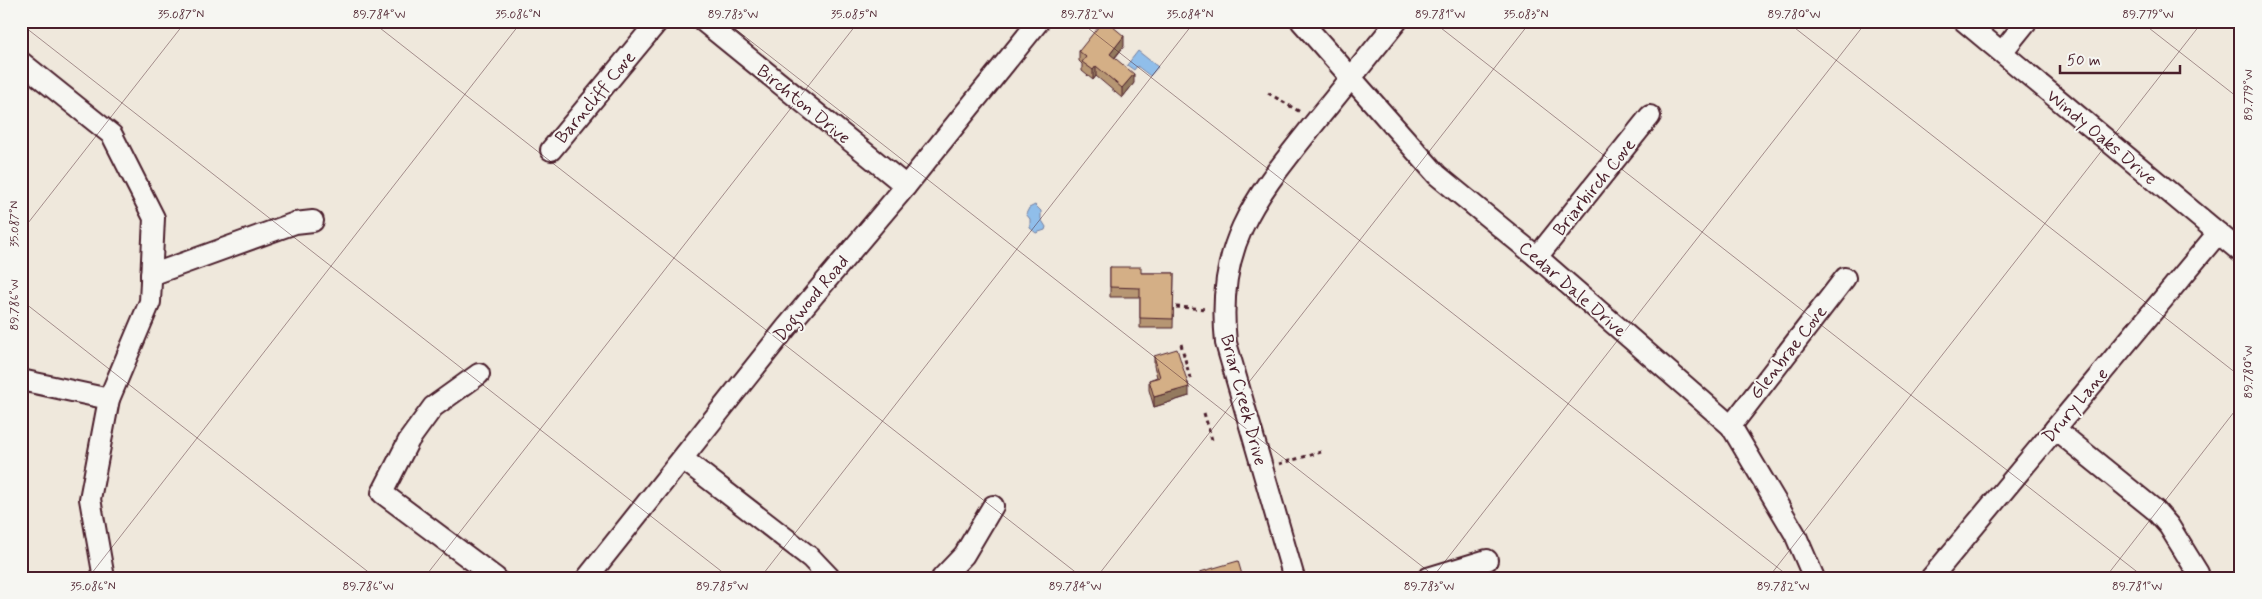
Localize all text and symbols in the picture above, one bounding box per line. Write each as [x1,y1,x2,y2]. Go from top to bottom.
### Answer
text: 35.087°N [158,7,204,23]
text: 89.784°W [353,7,405,23]
text: 35.086°N [495,7,541,23]
text: 89.783°W [708,7,758,23]
text: 35.085°N [831,7,877,23]
text: 89.782°W [1061,7,1113,23]
text: 35.084°N [1166,7,1214,23]
text: 89.781°W [1415,7,1465,23]
text: 35.083°N [1504,7,1548,23]
text: 89.780°W [1768,7,1820,23]
text: 89.779°W [2122,7,2174,23]
scale bar [2060,42,2180,74]
street label: Barncliff Cove [550,46,642,149]
text: 50 m [2067,51,2101,71]
street label: Birchton Drive [751,59,855,150]
text: 89.779°W [2241,69,2257,121]
street label: Windy Oaks Drive [2041,84,2162,191]
street label: Briarbirch Cove [1548,134,1642,242]
text: 35.087°N [7,201,23,247]
street label: Cedar Dale Drive [1513,236,1631,343]
street label: Dogwood Road [769,250,856,348]
text: 89.786°W [7,279,23,331]
street label: Glenbrae Cove [1745,301,1833,404]
street label: Briar Creek Drive [1214,332,1272,468]
text: 89.780°W [2241,346,2257,398]
street label: Drury Lane [2037,363,2114,448]
text: 35.086°N [70,579,116,595]
text: 89.786°W [342,579,394,595]
text: 89.785°W [696,579,748,595]
text: 89.784°W [1049,579,1101,595]
text: 89.783°W [1404,579,1454,595]
text: 89.782°W [1757,579,1809,595]
text: 89.781°W [2112,579,2162,595]

